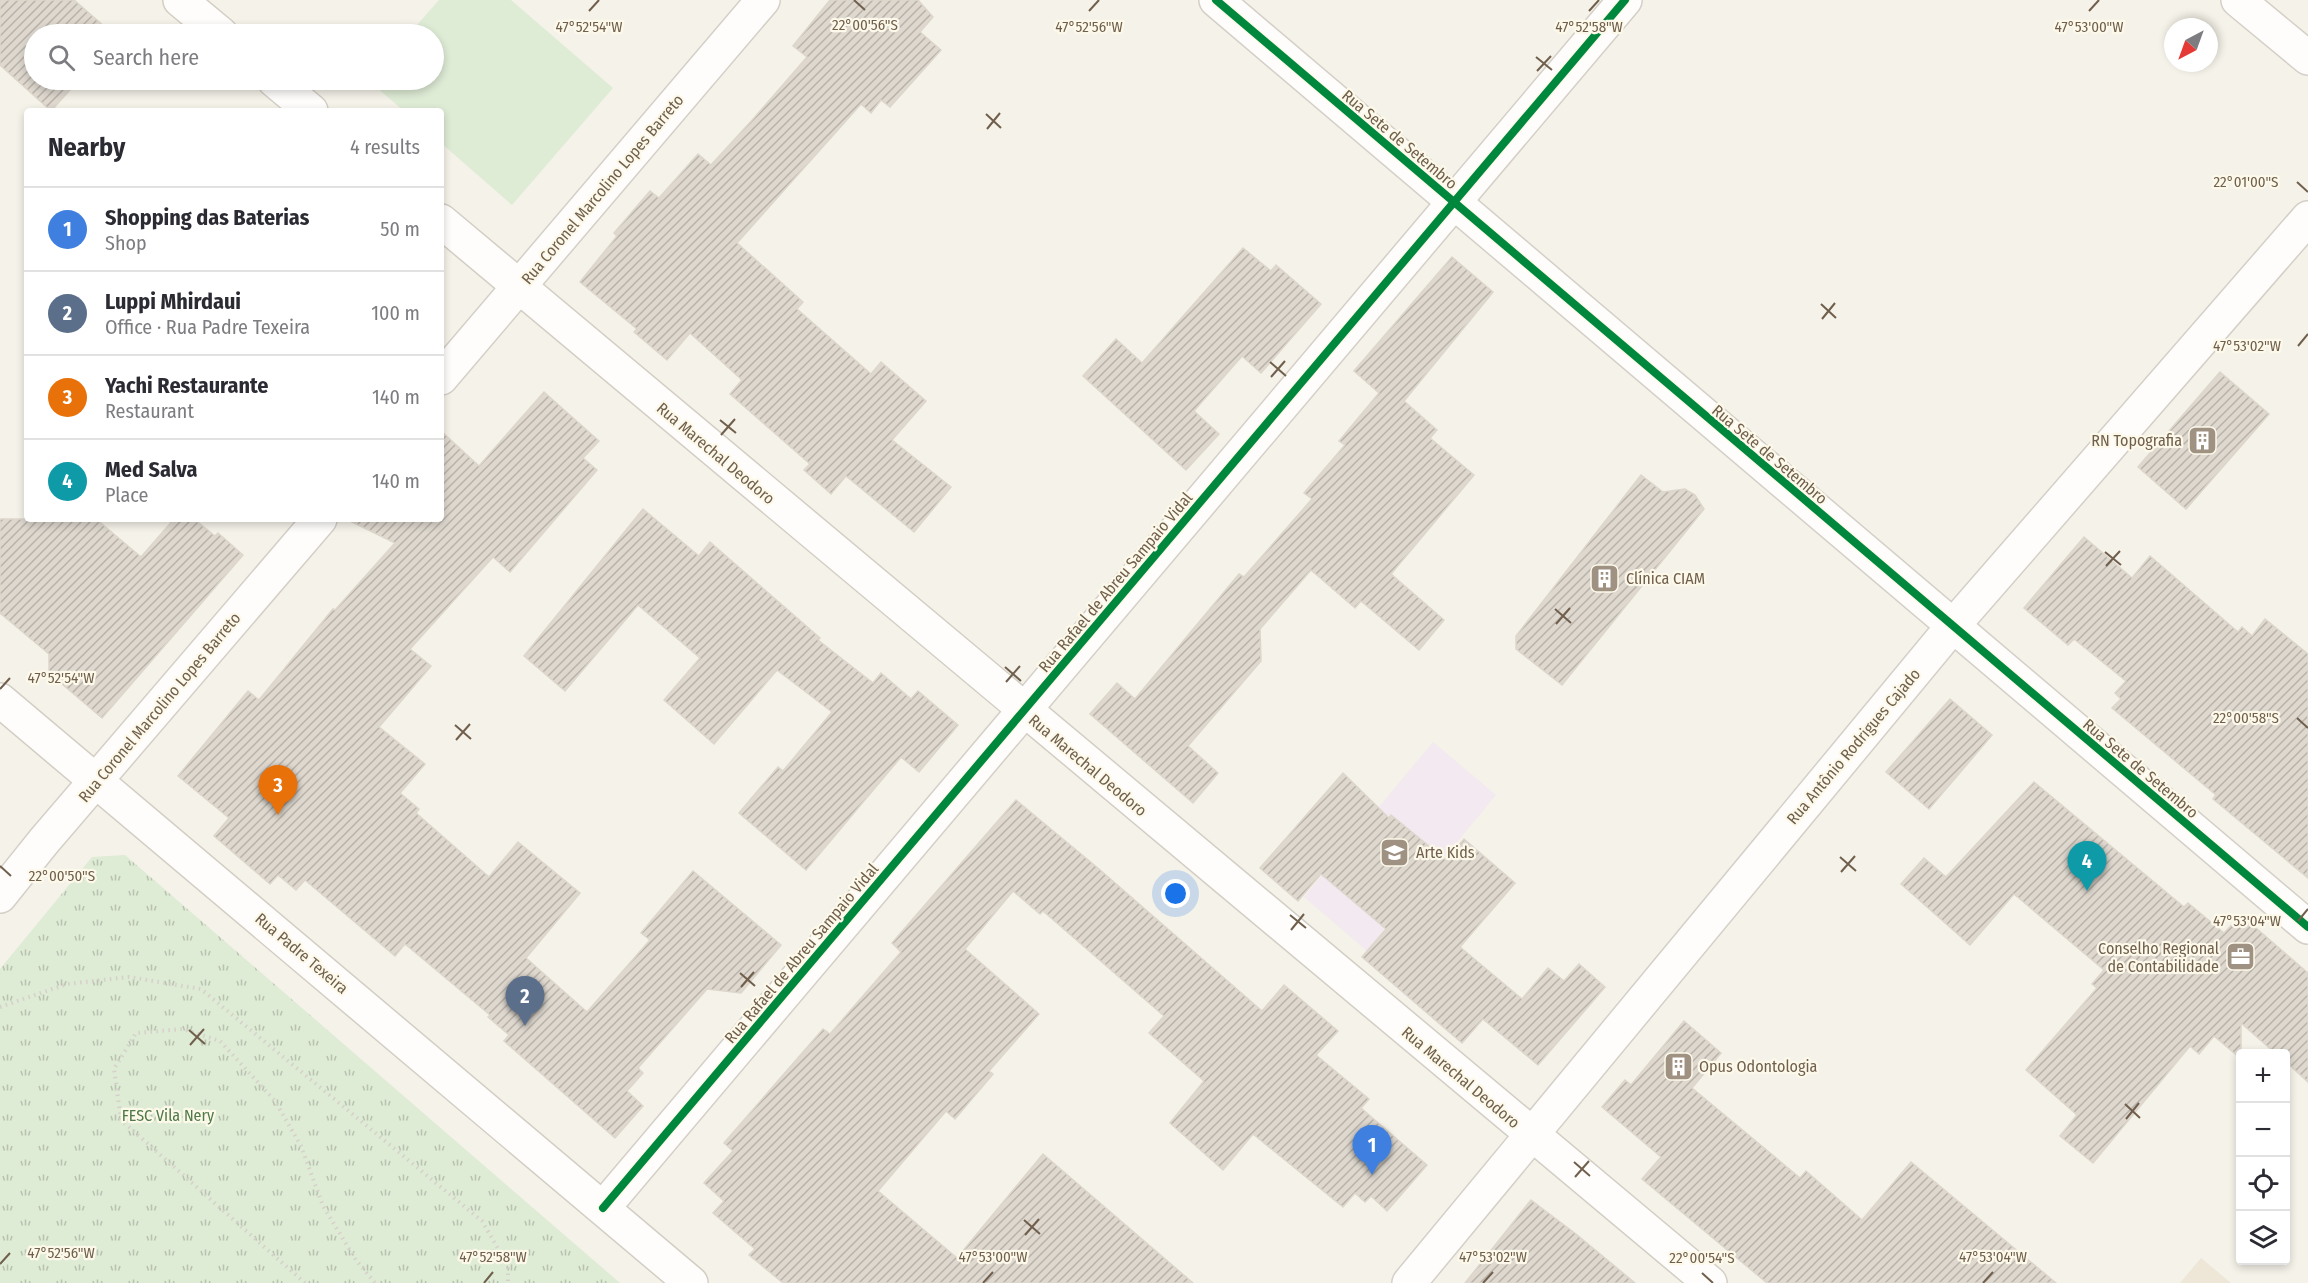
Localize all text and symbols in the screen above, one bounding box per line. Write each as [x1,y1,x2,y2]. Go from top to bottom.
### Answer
text: 22°00'56"S [832,16,898,34]
text: 47°52'54"W [556,18,622,36]
text: 47°52'56"W [1055,18,1123,36]
text: 47°52'58"W [1555,18,1623,36]
text: 47°53'00"W [2054,18,2124,36]
north arrow [2164,18,2218,72]
search box [24,24,444,90]
icon: search [45,41,78,74]
text: Search here [93,44,199,71]
street label: Rua Sete de Setembro [1338,86,1461,193]
street label: Rua Coronel Marcolino Lopes Barreto [517,91,687,288]
text: Nearby [48,132,125,163]
text: 4 results [350,135,420,159]
text: 22°01'00"S [2213,173,2279,191]
text: Shopping das Baterias [105,204,309,231]
text: 1 [63,217,72,241]
text: 50 m [380,217,420,241]
text: Shop [105,231,147,255]
text: Luppi Mhirdaui [105,288,241,315]
text: 2 [63,301,72,325]
text: 100 m [371,301,420,325]
text: Office · Rua Padre Texeira [105,315,310,339]
text: 47°53'02"W [2213,337,2281,355]
text: Yachi Restaurante [105,372,268,399]
text: 3 [63,385,72,409]
text: 140 m [372,385,420,409]
text: Restaurant [105,399,194,423]
street label: Rua Marechal Deodoro [653,399,778,508]
street label: Rua Sete de Setembro [1708,401,1831,508]
building icon: RN Topografia [2187,424,2219,456]
place label: RN Topografia [2091,431,2182,450]
text: Med Salva [105,456,197,483]
text: 4 [62,469,73,493]
text: 140 m [372,469,420,493]
text: Place [105,483,148,507]
street label: Rua Rafael de Abreu Sampaio Vidal [1035,489,1196,676]
building icon: Clínica CIAM [1589,562,1621,594]
place label: Clínica CIAM [1626,569,1705,588]
street label: Rua Coronel Marcolino Lopes Barreto [74,609,244,806]
street label: Rua Antônio Rodrigues Cajado [1783,665,1924,828]
text: 47°52'54"W [28,669,94,687]
text: 22°00'58"S [2213,709,2279,727]
street label: Rua Marechal Deodoro [1025,711,1150,820]
street label: Rua Sete de Setembro [2079,715,2202,822]
pin: 3 [258,766,298,815]
school or university icon: Arte Kids [1379,836,1411,868]
pin: 4 [2068,842,2106,891]
place label: Arte Kids [1416,843,1475,862]
street label: Rua Rafael de Abreu Sampaio Vidal [721,860,882,1047]
text: 22°00'50"S [29,867,95,885]
your location [1161,879,1190,908]
street label: Rua Padre Texeira [251,909,352,998]
text: 47°53'04"W [2213,912,2281,930]
place label: Conselho Regional de Contabilidade [2098,939,2219,976]
office icon: Conselho Regional de Contabilidade [2224,941,2256,973]
pin: 2 [506,976,544,1026]
street label: Rua Marechal Deodoro [1398,1023,1523,1132]
map controls [2236,1049,2290,1265]
button: + [2236,1049,2290,1103]
building icon: Opus Odontologia [1662,1050,1694,1082]
place label: Opus Odontologia [1699,1057,1818,1076]
button: − [2236,1103,2290,1157]
park label: FESC Vila Nery [122,1106,215,1125]
pin: 1 [1352,1126,1392,1175]
button: locate [2236,1157,2290,1211]
button: layers [2236,1211,2290,1265]
text: 47°52'56"W [27,1244,95,1262]
text: 47°52'58"W [459,1248,527,1266]
text: 47°53'00"W [958,1248,1028,1266]
text: 47°53'02"W [1459,1248,1527,1266]
text: 47°53'04"W [1959,1248,2027,1266]
text: 22°00'54"S [1669,1249,1735,1267]

